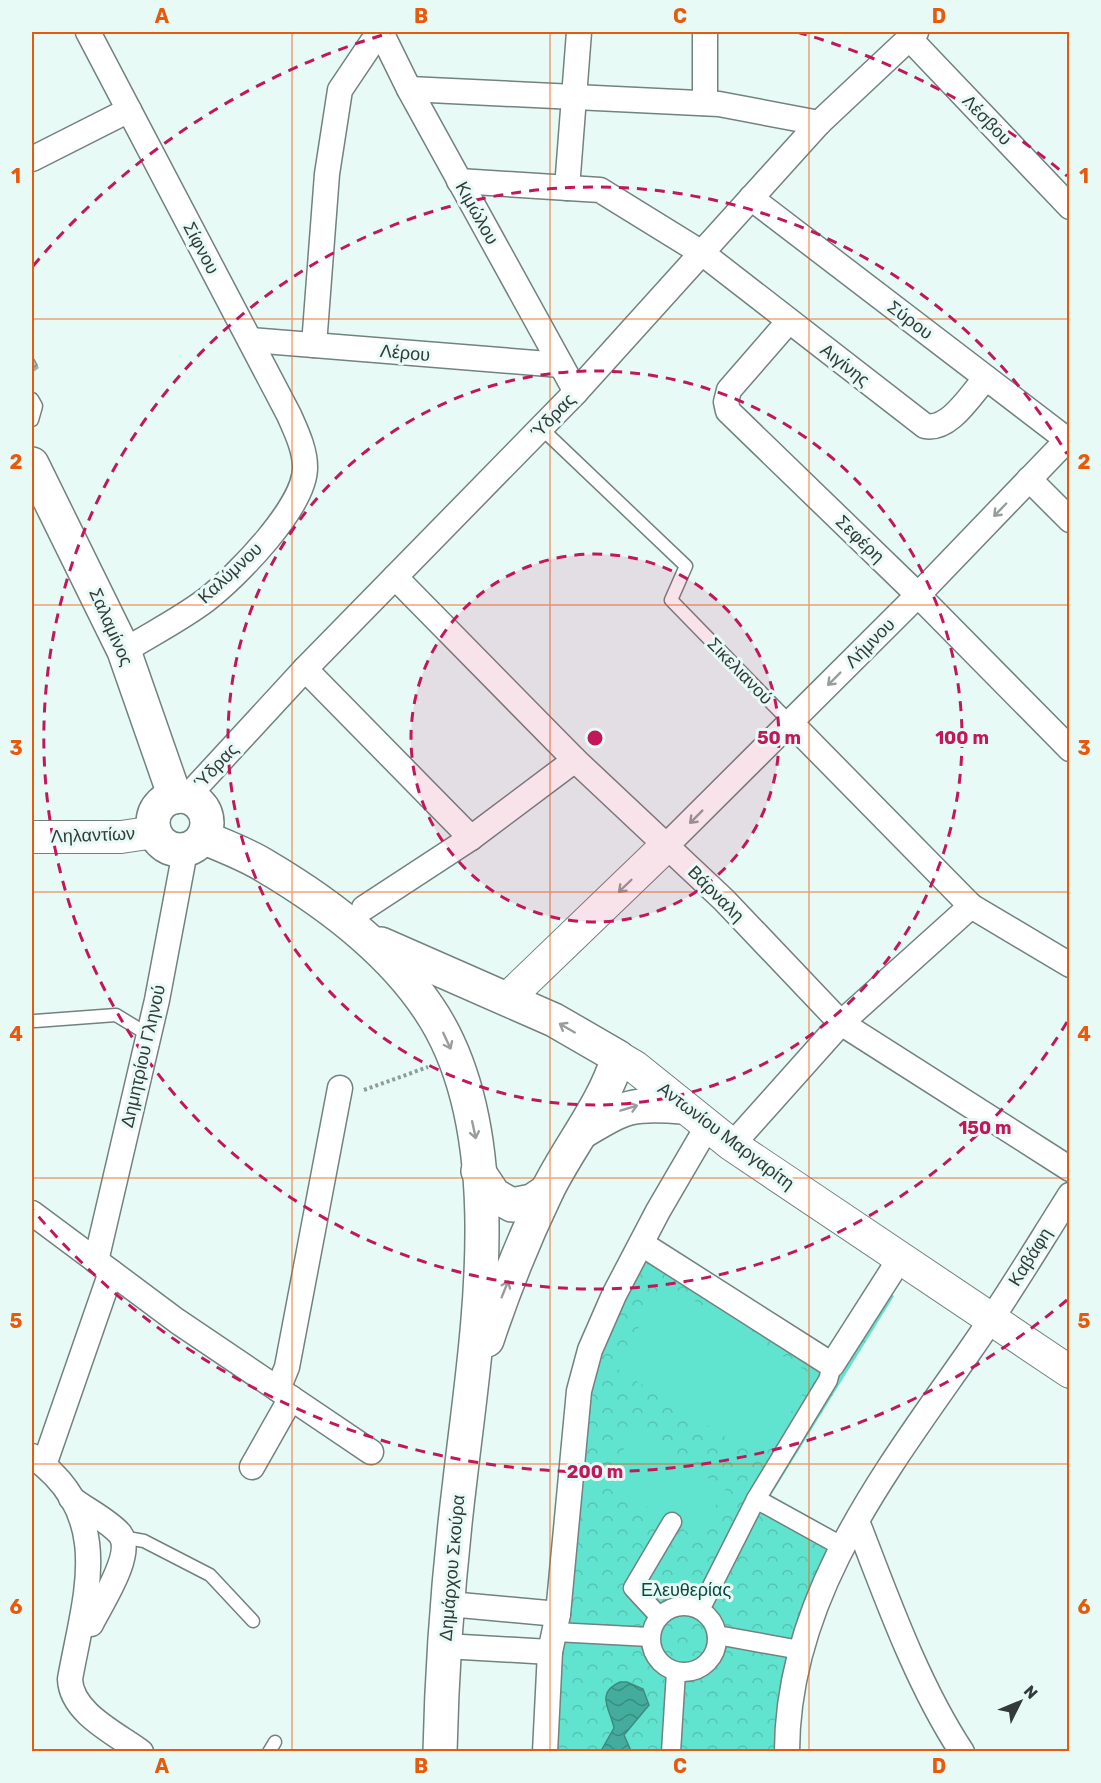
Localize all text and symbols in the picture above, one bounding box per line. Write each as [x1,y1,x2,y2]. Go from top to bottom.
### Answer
text: A [155,4,170,28]
text: B [414,4,428,28]
text: C [673,4,687,28]
text: D [932,4,946,28]
street label: Λέσβου [958,90,1016,150]
text: 1 [11,164,21,188]
text: 1 [1079,164,1089,188]
street label: Κιμώλου [451,178,503,248]
street label: Σίφνου [178,218,224,278]
street label: Σύρου [883,296,937,344]
street label: Αιγίνης [816,339,874,391]
street label: Λέρου [379,340,431,366]
street label: Ύδρας [526,388,580,443]
text: 2 [10,450,23,474]
text: 2 [1078,450,1091,474]
one-way arrow [992,502,1007,517]
street label: Σεφέρη [831,511,889,567]
street label: Καλύμνου [193,538,267,608]
street label: Σαλαμίνος [84,585,138,670]
street label: Λήμνου [841,614,899,672]
street label: Σικελιανού [703,633,777,709]
one-way arrow [826,671,841,686]
text: 50 m [757,727,801,749]
text: 100 m [935,727,989,749]
centre of rings [585,728,605,748]
text: 3 [9,736,23,760]
text: 3 [1077,736,1091,760]
street label: Ύδρας [189,738,243,794]
one-way arrow [688,809,703,824]
street label: Ληλαντίων [50,823,136,847]
street label: Βάρναλη [683,861,749,927]
one-way arrow [617,878,632,893]
street label: Δημητρίου Γληνού [116,982,170,1130]
one-way arrow [559,1021,576,1033]
text: 4 [9,1022,23,1046]
text: 4 [1077,1022,1091,1046]
one-way arrow [441,1032,453,1050]
street label: Αντωνίου Μαργαρίτη [653,1077,799,1195]
one-way arrow [619,1102,638,1113]
text: 150 m [958,1117,1012,1139]
one-way arrow [469,1120,480,1140]
street label: Καβάφη [1004,1224,1056,1290]
one-way arrow [500,1280,511,1299]
text: 5 [10,1309,23,1333]
text: 5 [1078,1309,1091,1333]
text: 200 m [567,1461,623,1483]
street label: Δημάρχου Σκούρα [435,1494,469,1642]
park label: Ελευθερίας [641,1579,731,1601]
text: 6 [9,1595,23,1619]
text: 6 [1077,1595,1091,1619]
north arrow [990,1672,1050,1732]
text: N [1020,1681,1041,1703]
text: A [155,1754,170,1778]
text: B [414,1754,428,1778]
text: C [673,1754,687,1778]
text: D [932,1754,946,1778]

